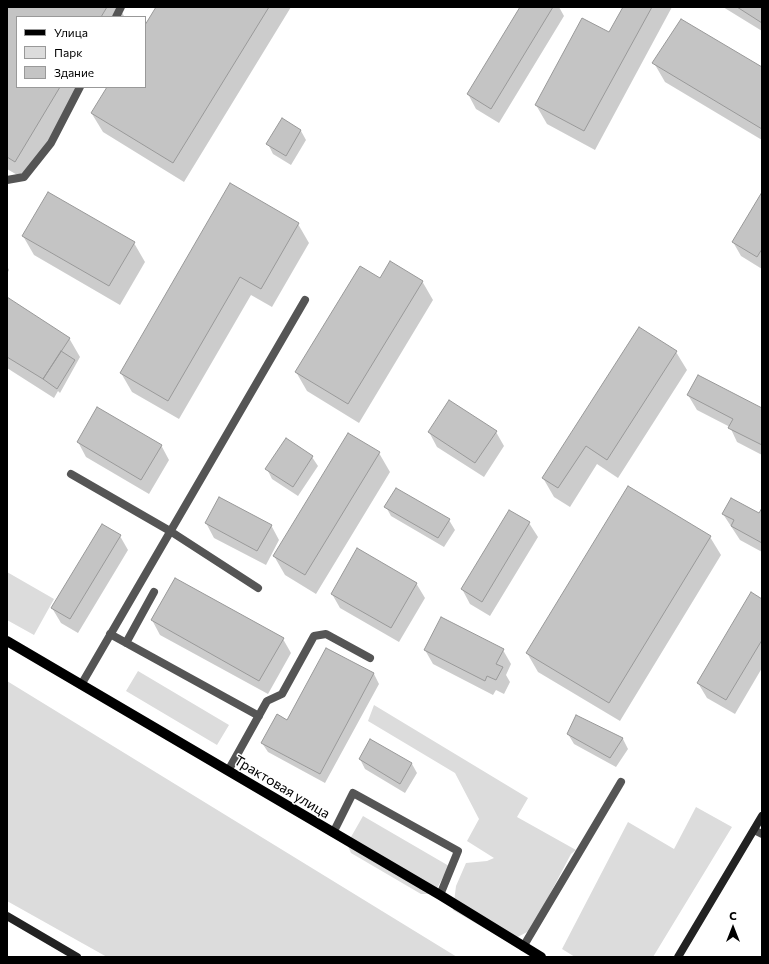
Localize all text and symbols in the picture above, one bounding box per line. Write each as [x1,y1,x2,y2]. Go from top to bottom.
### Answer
legend [16,16,146,88]
text: Улица [54,25,88,39]
text: Парк [54,45,83,59]
text: Здание [54,65,94,79]
street label: Трактовая улица [231,752,333,822]
north arrow [713,908,753,948]
text: С [729,909,737,922]

